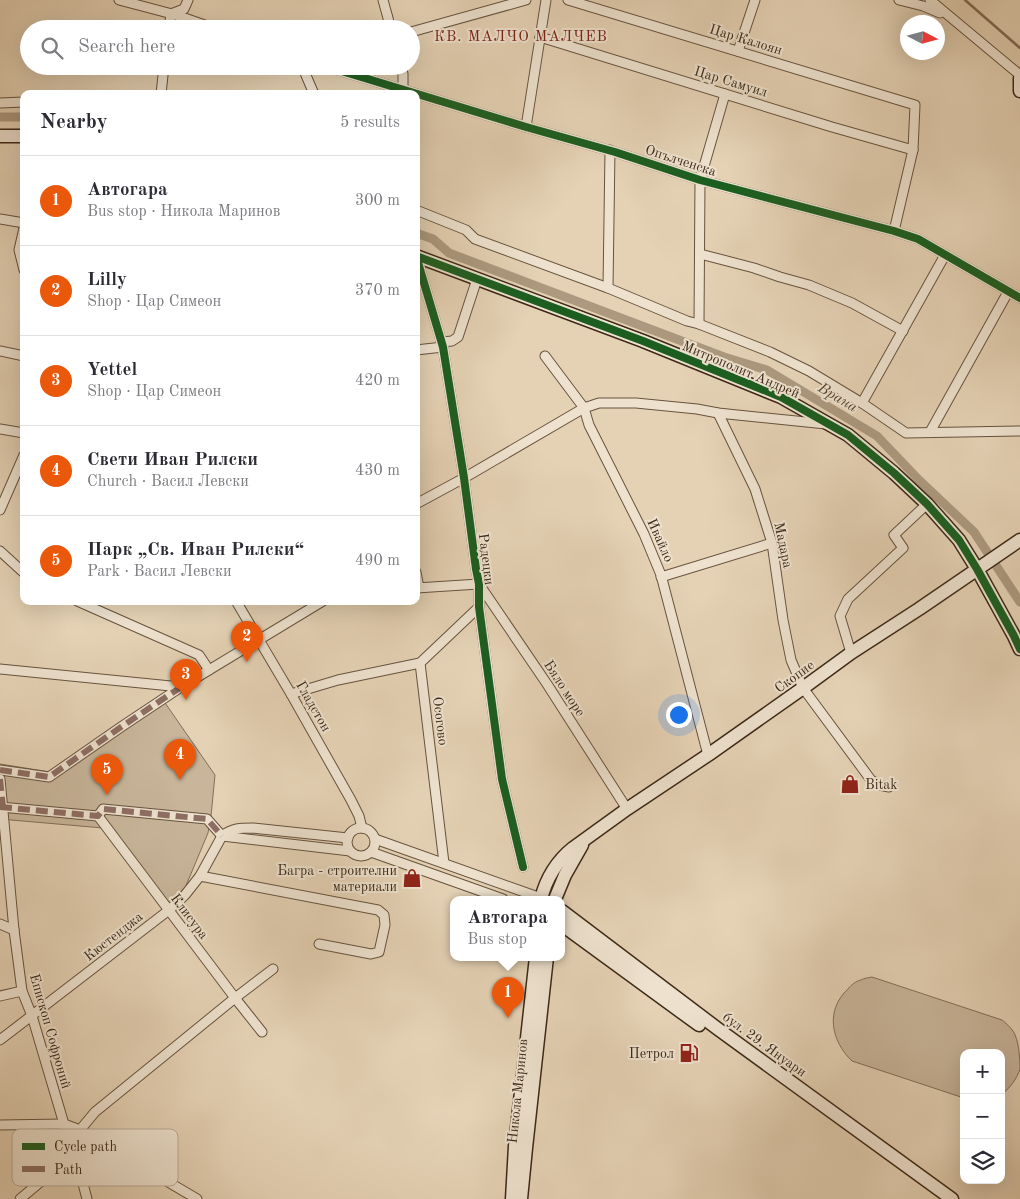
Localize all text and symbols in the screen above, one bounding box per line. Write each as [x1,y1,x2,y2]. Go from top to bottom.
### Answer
north arrow [900,15,945,60]
search box [20,20,420,75]
street label: Цар Калоян [708,22,784,58]
district label: КВ. МАЛЧО МАЛЧЕВ [434,30,608,45]
icon: search [38,34,66,62]
text: Search here [78,38,175,57]
street label: Цар Самуил [692,64,769,100]
text: Nearby [40,112,108,133]
text: 5 results [340,115,400,131]
street label: Опълченска [643,143,718,179]
text: Автогара [87,181,168,200]
text: 1 [51,193,61,209]
text: 300 m [355,193,400,209]
text: Bus stop · Никола Маринов [87,204,280,220]
text: Lilly [87,271,127,290]
text: 2 [51,283,61,299]
text: 370 m [355,283,400,299]
text: Shop · Цар Симеон [87,294,221,310]
street label: Митрополит Андрей [680,339,801,401]
text: Yettel [87,361,137,380]
text: 3 [51,373,61,389]
text: 420 m [355,373,400,389]
water label: Врана [814,380,860,416]
text: Shop · Цар Симеон [87,384,221,400]
text: Свети Иван Рилски [87,451,258,470]
text: 4 [51,463,61,479]
text: 430 m [355,463,400,479]
text: Church · Васил Левски [87,474,249,490]
street label: Ивайло [644,517,676,564]
street label: Мадара [771,521,795,570]
street label: Радецки [476,532,496,586]
text: Парк „Св. Иван Рилски“ [87,541,304,560]
text: 5 [51,553,61,569]
text: 490 m [355,553,400,569]
text: Park · Васил Левски [87,564,232,580]
pin: 2 [231,621,263,662]
street label: Бяло море [541,658,587,719]
street label: Скопие [772,658,817,696]
pin: 3 [170,659,202,700]
street label: Гладстон [293,679,333,734]
street label: Осогово [430,696,450,746]
your location [666,702,692,728]
pin: 4 [164,739,196,780]
pin: 5 [91,754,123,795]
shop icon: Bitak [839,773,861,795]
place label: Bitak [865,778,898,792]
place label: Багра - строителни материали [277,864,397,894]
shop icon: Багра - строителни материали [401,867,423,889]
street label: Клисура [168,891,211,942]
popup [450,896,565,961]
text: Автогара [467,909,548,928]
street label: Кюстенджа [82,910,146,964]
text: Bus stop [467,932,527,948]
street label: Епископ Софроний [26,972,73,1091]
pin: 1 [492,977,524,1018]
street label: бул. 29. Януари [720,1010,809,1080]
street label: Никола Маринов [506,1038,530,1144]
fuel station icon: Петрол [678,1042,700,1064]
place label: Петрол [629,1047,674,1061]
map controls [960,1049,1005,1184]
button: + [960,1049,1005,1094]
button: − [960,1094,1005,1139]
legend [12,1129,178,1186]
button: layers [960,1139,1005,1184]
text: Cycle path [54,1140,117,1154]
text: Path [54,1163,83,1177]

